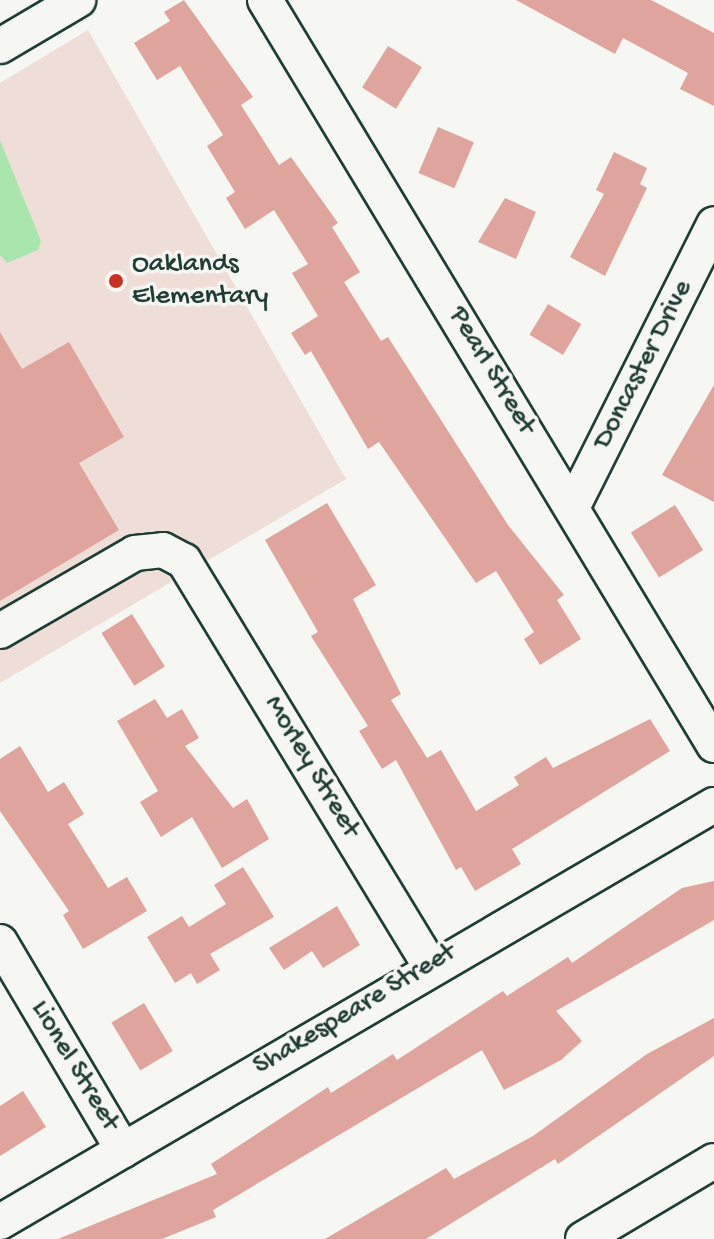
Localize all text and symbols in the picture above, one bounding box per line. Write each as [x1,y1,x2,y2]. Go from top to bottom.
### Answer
place label: Oaklands Elementary [132,248,268,314]
marker: Oaklands Elementary [107,272,125,290]
street label: Doncaster Drive [587,275,701,455]
street label: Pearl Street [440,301,542,441]
street label: Morley Street [256,690,366,844]
street label: Shakespeare Street [248,936,462,1084]
street label: Lionel Street [22,995,126,1137]

